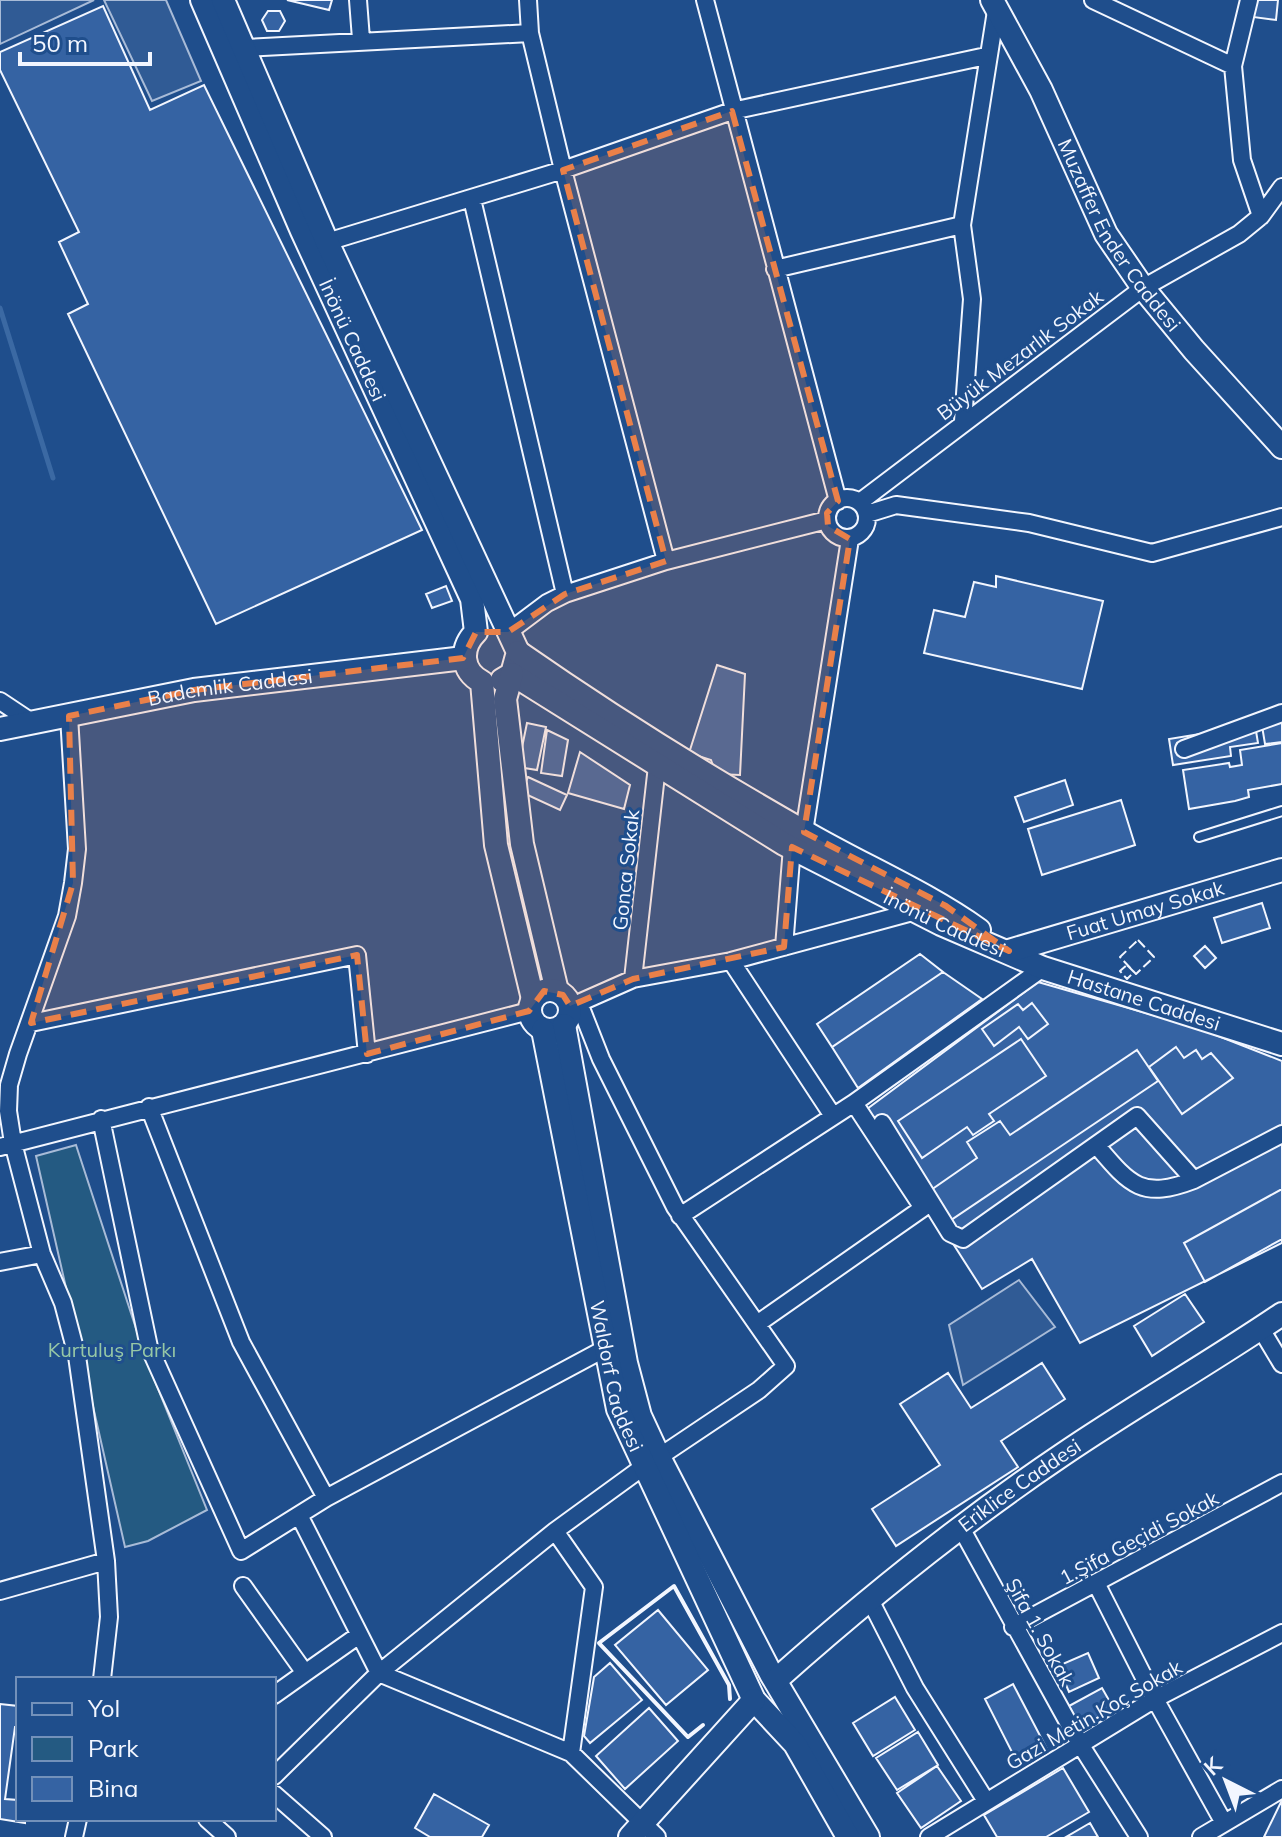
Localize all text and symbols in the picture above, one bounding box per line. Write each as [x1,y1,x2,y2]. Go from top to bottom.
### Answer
scale bar [20,16,150,66]
text: 50 m [32,28,88,58]
street label: Muzaffer Ender Caddesi [1053,135,1186,336]
street label: İnönü Caddesi [314,275,392,405]
street label: Büyük Mezarlık Sokak [932,283,1108,425]
street label: Bademlik Caddesi [145,663,314,711]
street label: Gonca Sokak [607,808,644,932]
street label: Fuat Umay Sokak [1063,875,1227,945]
street label: İnönü Caddesi [880,884,1009,962]
street label: Hastane Caddesi [1065,964,1224,1036]
street label: Waldorf Caddesi [585,1298,649,1455]
park label: Kurtuluş Parkı [48,1337,176,1362]
street label: Eriklice Caddesi [953,1433,1085,1537]
street label: 1.Şifa Geçidi Sokak [1055,1485,1223,1590]
street label: Şifa 1. Sokak [1001,1574,1081,1691]
street label: Gazi Metin Koç Sokak [1001,1654,1187,1775]
legend [16,1677,276,1821]
text: Yol [87,1693,120,1723]
text: Park [88,1733,139,1763]
north arrow [1186,1741,1266,1821]
text: K [1198,1750,1228,1781]
text: Bina [88,1773,139,1803]

